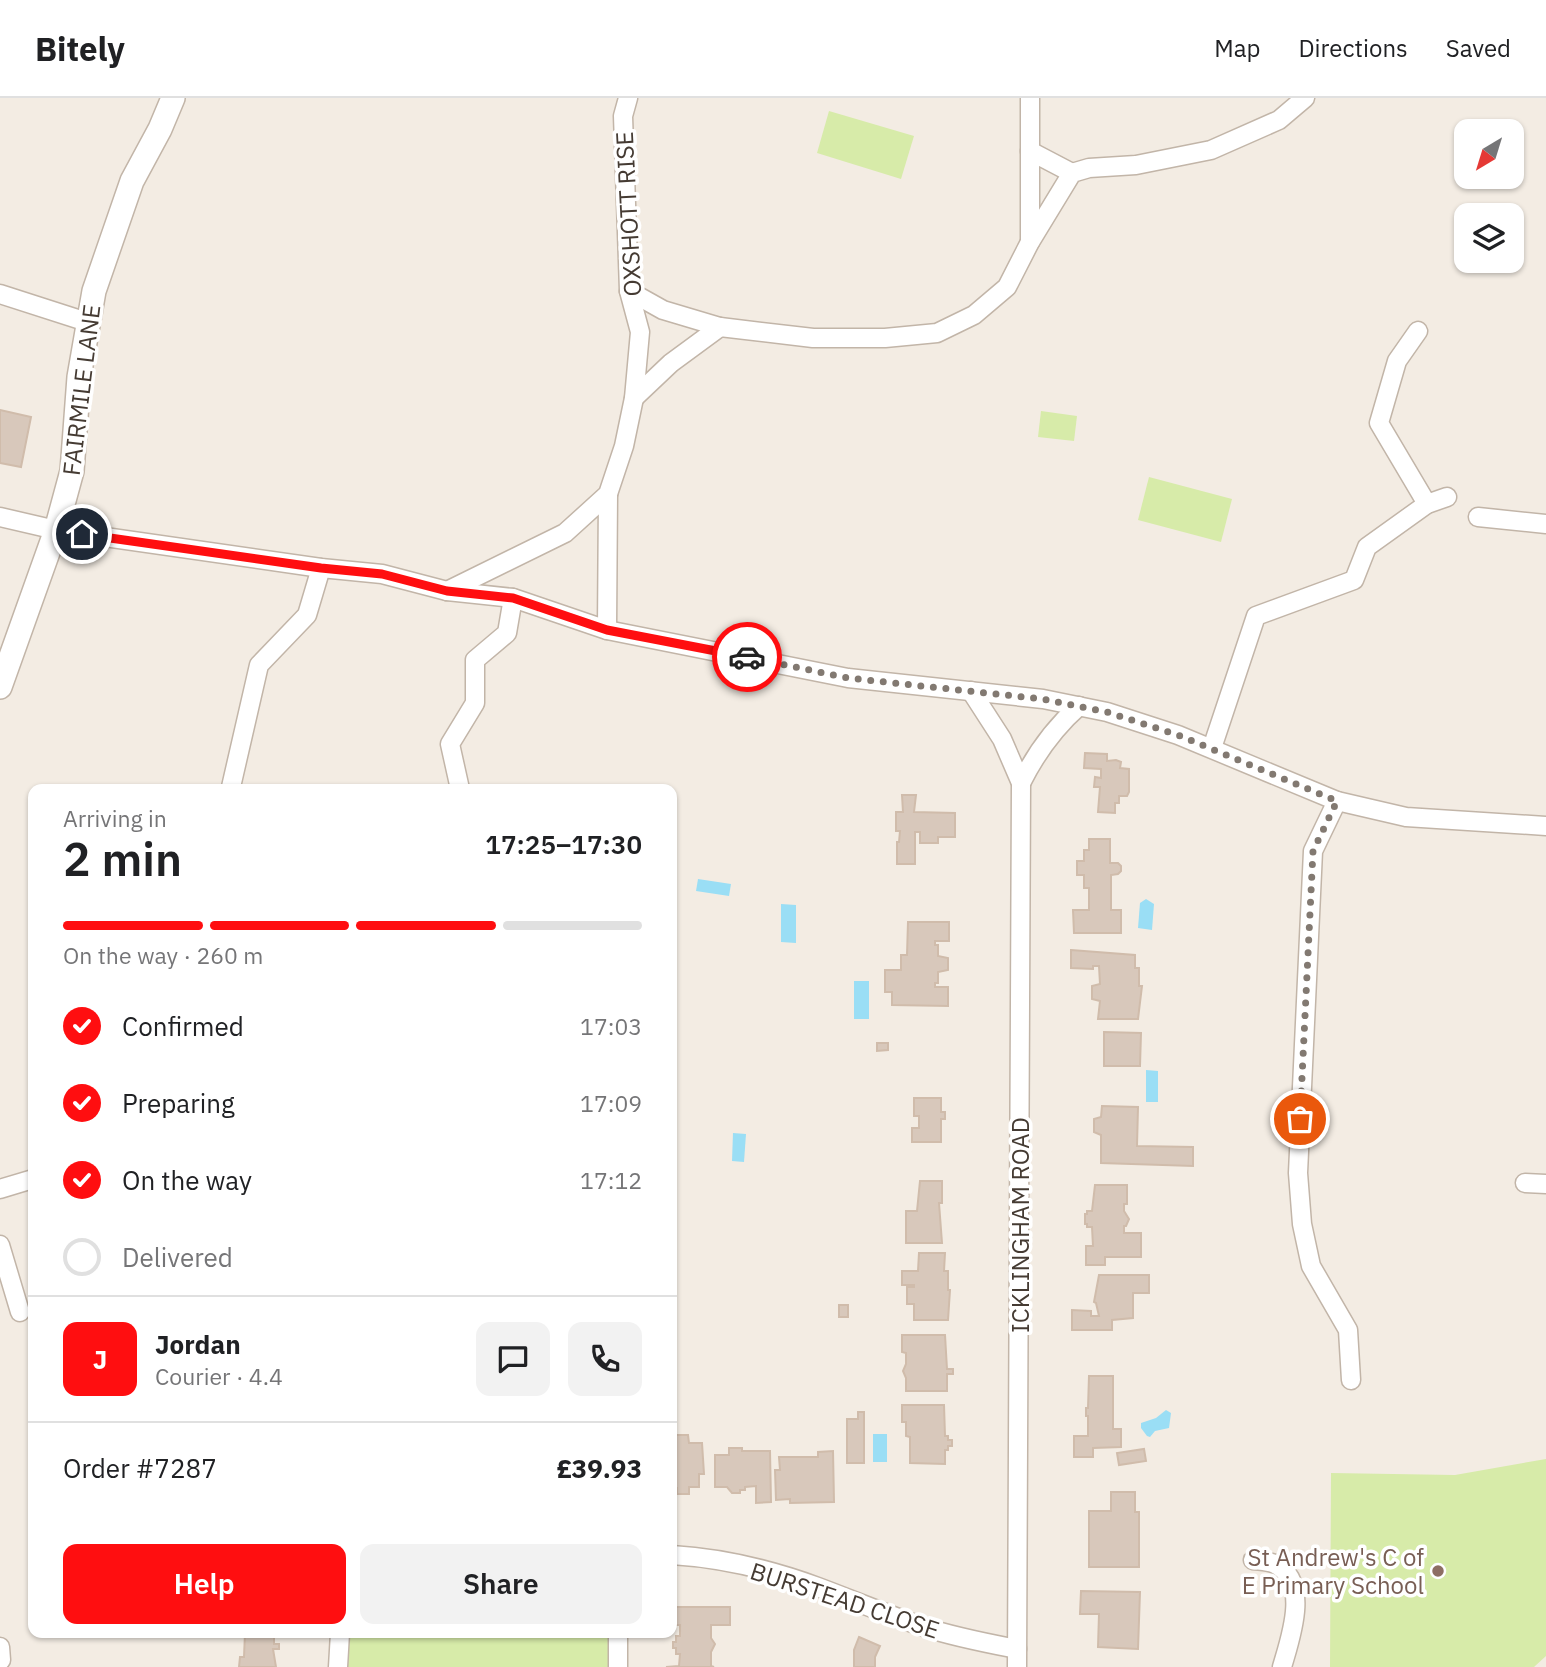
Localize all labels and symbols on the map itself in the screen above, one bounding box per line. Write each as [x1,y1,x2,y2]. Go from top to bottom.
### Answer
north arrow [1454,119,1524,189]
street label: OXSHOTT RISE [608,131,648,297]
street label: FAIRMILE LANE [55,303,107,477]
pin [52,504,112,564]
courier [712,622,782,692]
pin [1270,1089,1330,1149]
street label: ICKLINGHAM ROAD [1004,1117,1036,1333]
place label: St Andrew's C of E Primary School [1242,1541,1424,1601]
street label: BURSTEAD CLOSE [746,1554,944,1646]
marker: St Andrew's C of E Primary School [1430,1563,1446,1579]

